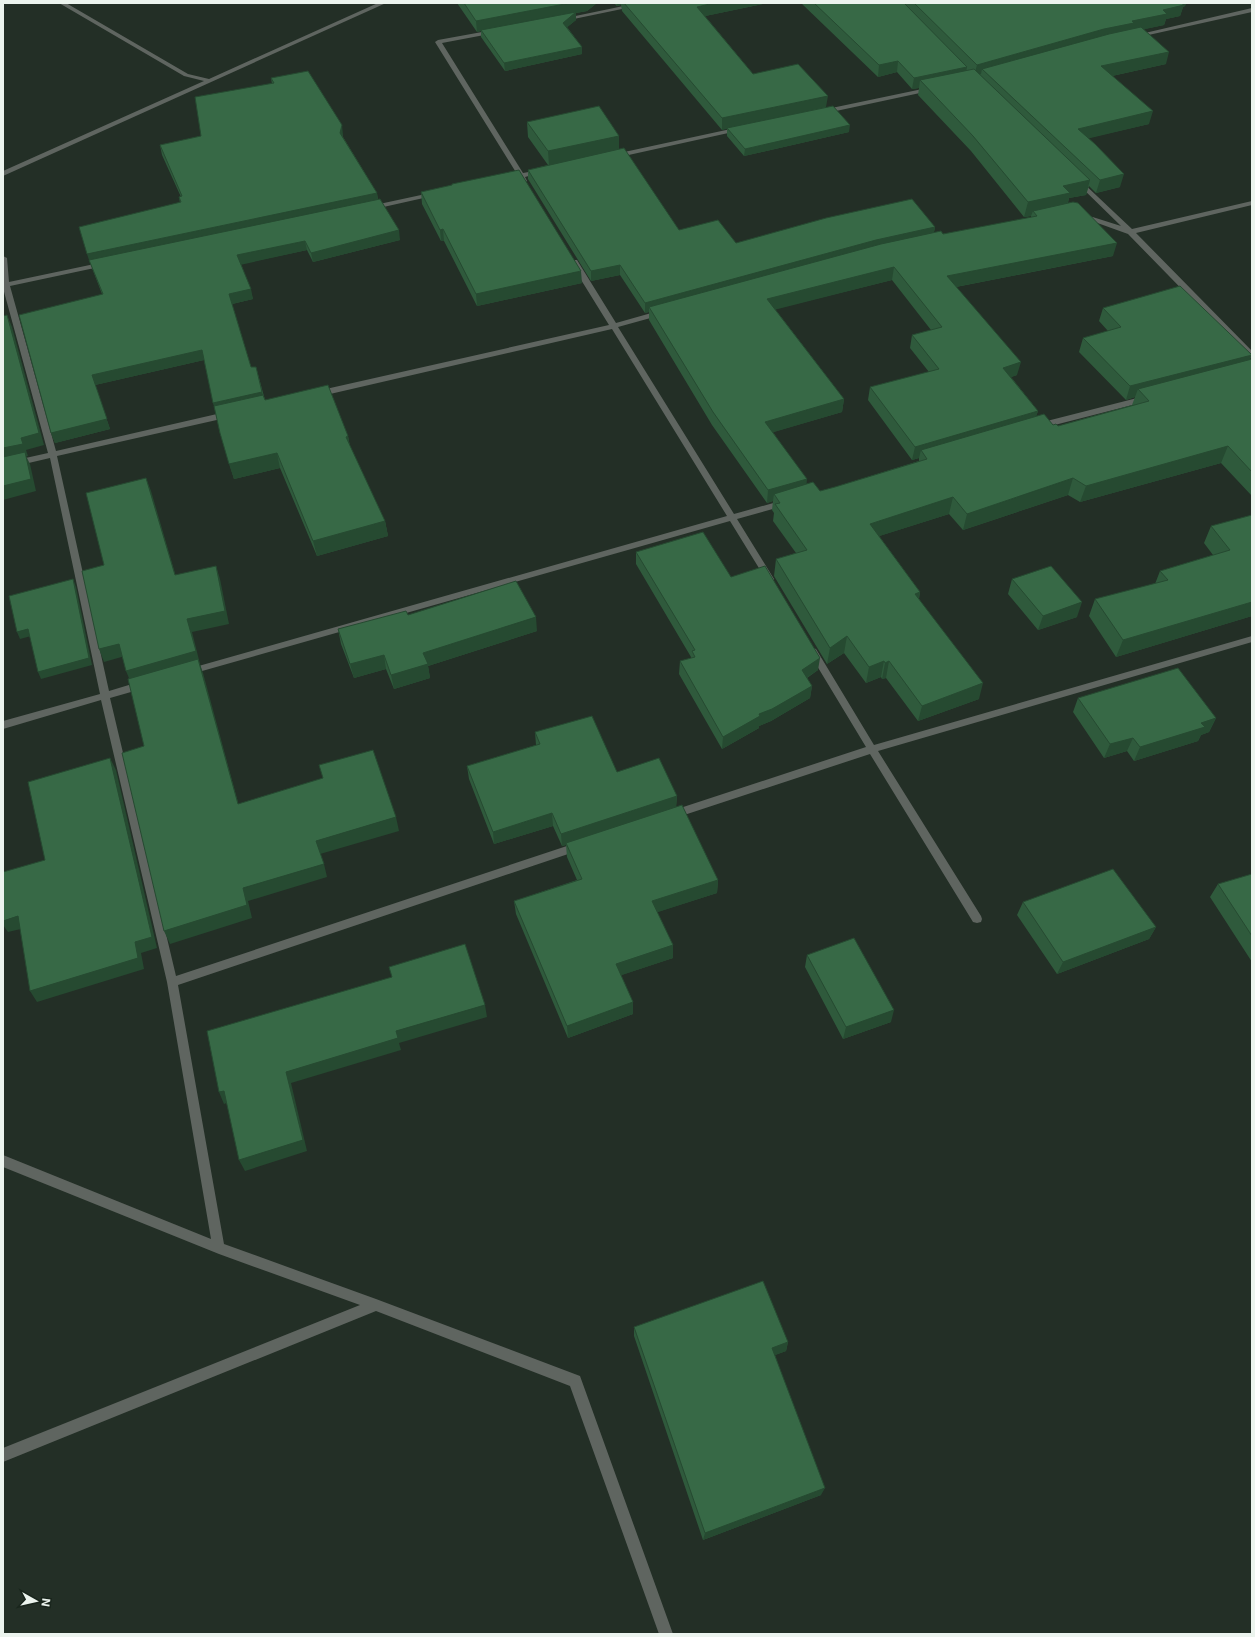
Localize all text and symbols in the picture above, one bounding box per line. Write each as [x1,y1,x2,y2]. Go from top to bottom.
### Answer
north arrow [16,1581,56,1621]
text: N [38,1597,53,1608]

